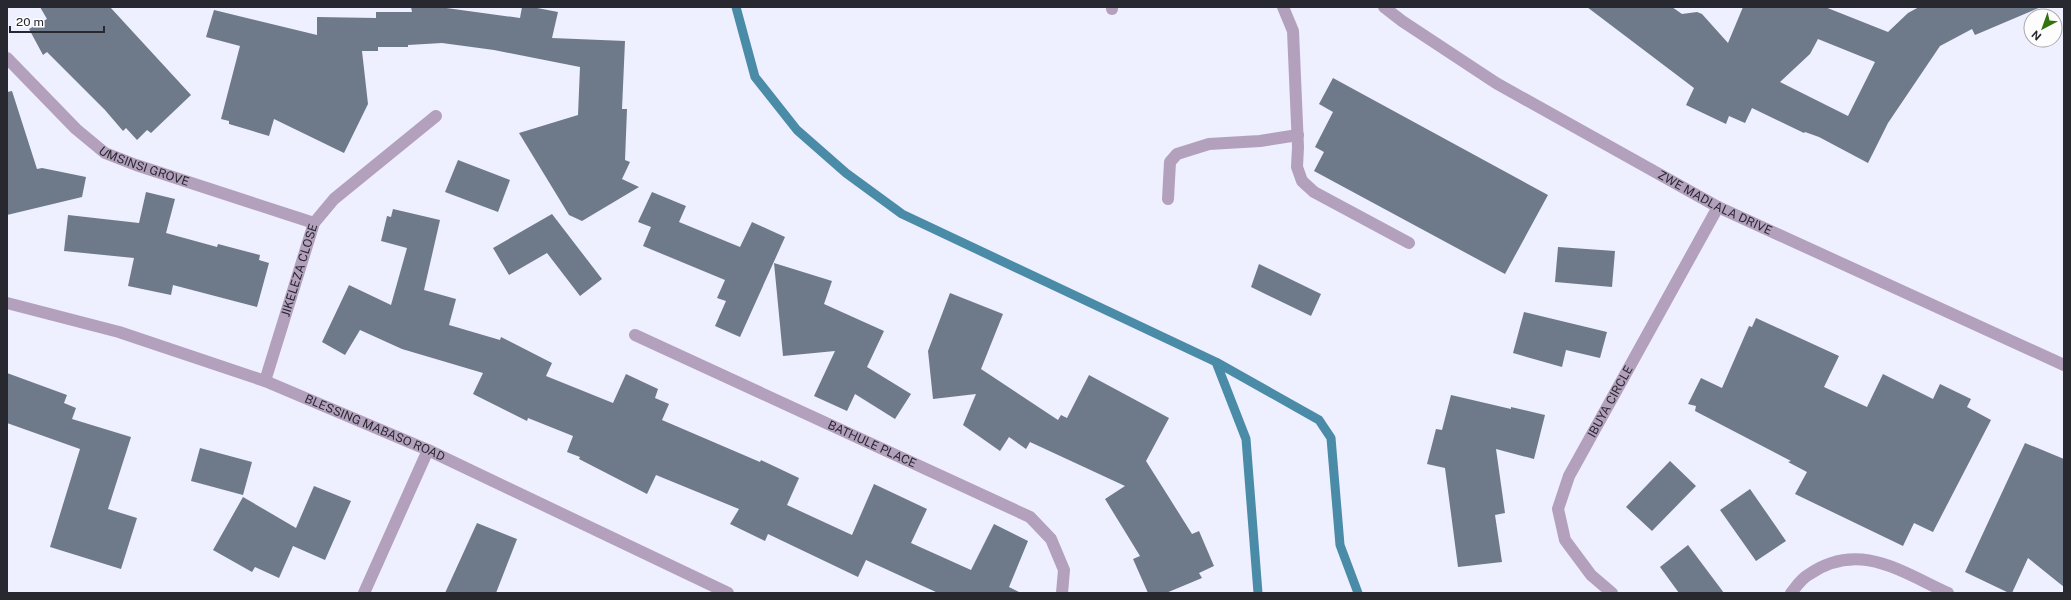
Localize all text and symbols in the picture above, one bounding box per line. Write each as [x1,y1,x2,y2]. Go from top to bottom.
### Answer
scale bar [10,8,104,34]
north arrow [2023,8,2063,48]
text: 20 m [16,15,44,29]
text: N [2029,28,2044,43]
street label: UMSINSI GROVE [96,144,191,189]
street label: ZWE MADLALA DRIVE [1655,168,1774,238]
street label: JIKELEZA CLOSE [278,222,320,318]
street label: IBUYA CIRCLE [1585,363,1636,440]
street label: BLESSING MABASO ROAD [302,392,447,464]
street label: BATHULE PLACE [826,418,919,471]

